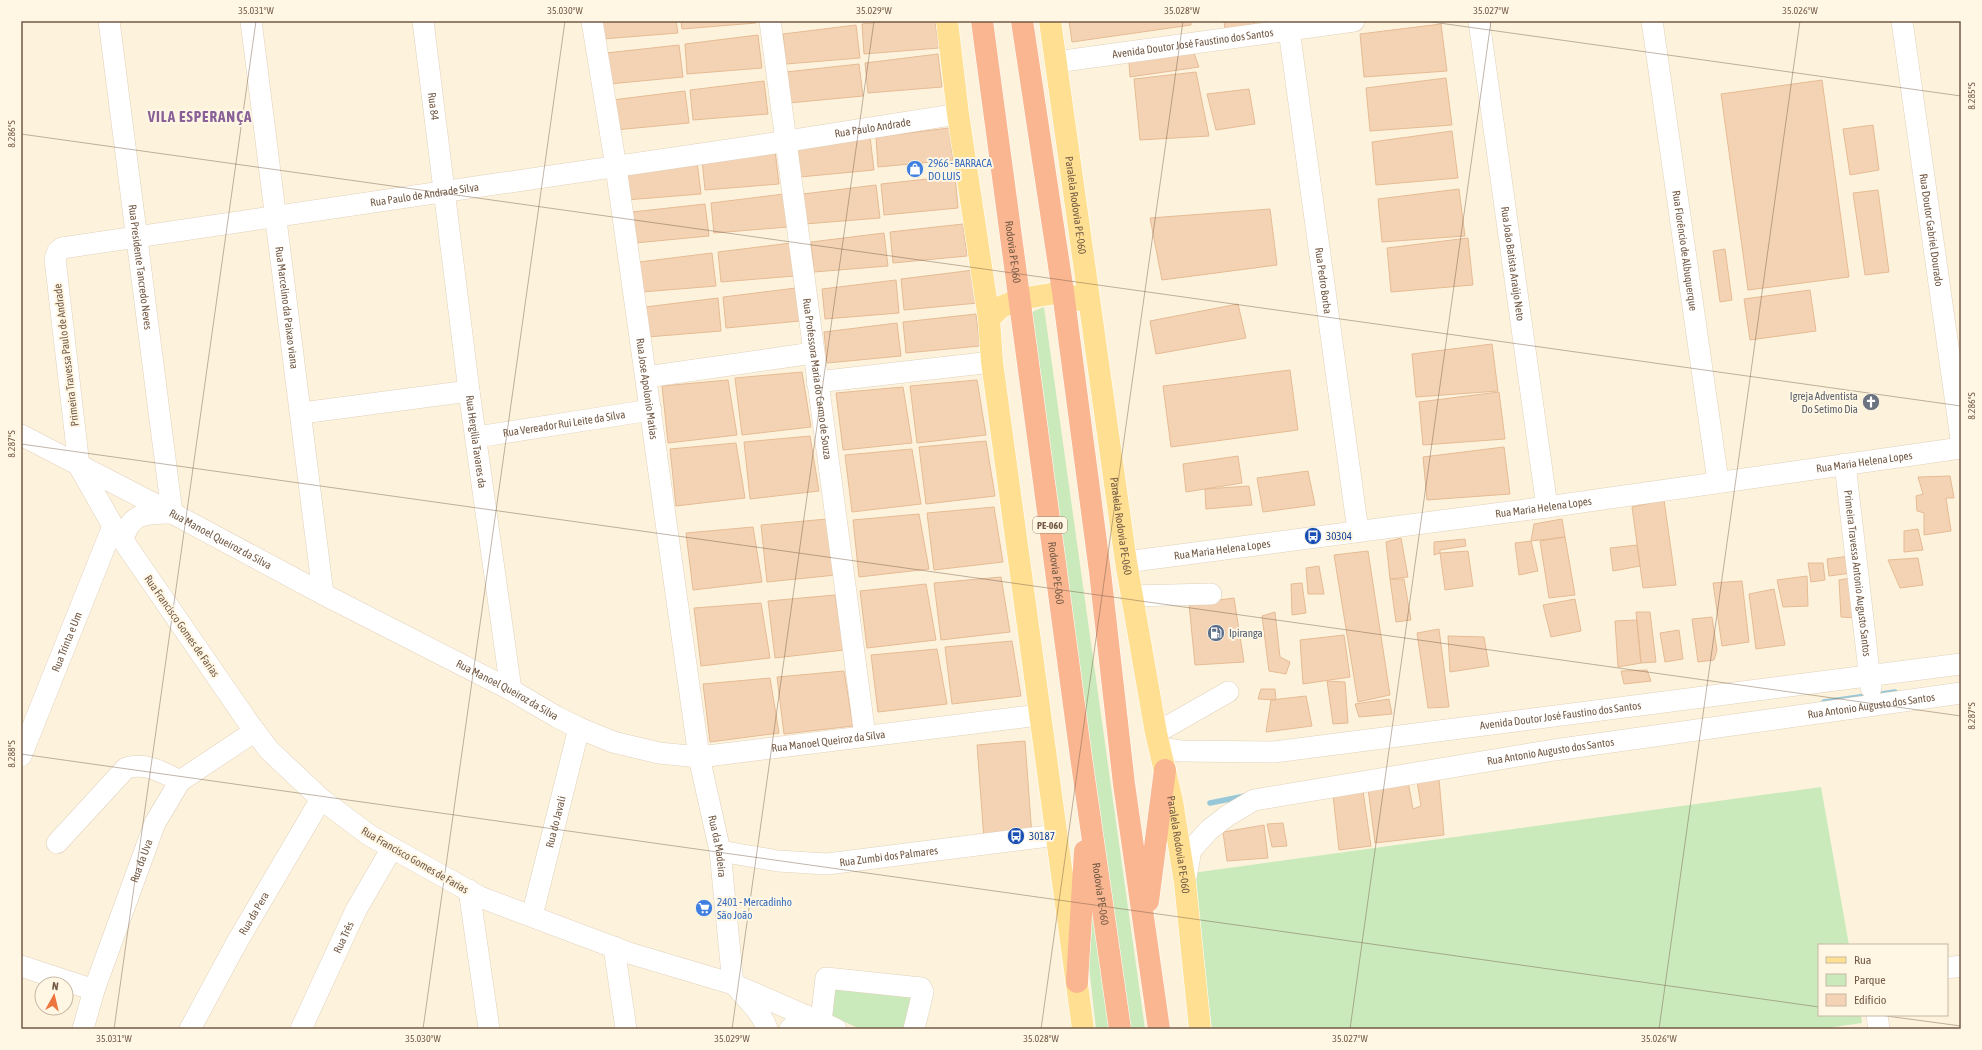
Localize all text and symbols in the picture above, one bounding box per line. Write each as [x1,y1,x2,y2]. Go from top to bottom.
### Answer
text: 35.031°W [238,5,274,16]
text: 35.030°W [547,5,583,16]
text: 35.029°W [856,5,892,16]
text: 35.028°W [1164,5,1200,16]
text: 35.027°W [1473,5,1509,16]
text: 35.026°W [1782,5,1818,16]
street label: Avenida Doutor José Faustino dos Santos [1111,26,1274,60]
text: 8.285°S [1966,82,1977,110]
street label: Rua 84 [426,92,441,121]
district label: VILA ESPERANÇA [147,108,252,125]
street label: Rua Paulo Andrade [834,116,911,140]
text: 8.286°S [6,120,17,148]
street label: Paralela Rodovia PE-060 [1063,155,1089,255]
place label: 2966 - BARRACA DO LUIS [928,157,992,182]
shop icon: 2966 - BARRACA DO LUIS [905,159,925,179]
street label: Rua Doutor Gabriel Dourado [1918,173,1945,287]
street label: Rua Paulo de Andrade Silva [369,181,480,209]
street label: Rua Florêncio de Albuquerque [1670,190,1700,312]
street label: Rua Presidente Tancredo Neves [127,204,154,330]
street label: Rua João Batista Araújo Neto [1499,206,1527,322]
street label: Rodovia PE-060 [1003,220,1023,284]
street label: Rua Marcelino da Paixao viana [273,246,301,370]
street label: Rua Pedro Borba [1313,247,1334,315]
street label: Primeira Travessa Paulo de Andrade [51,283,81,427]
street label: Rua Professora Maria do Carmo de Souza [801,297,834,460]
street label: Rua Jose Apolonio Matias [634,337,660,440]
place label: Igreja Adventista Do Setimo Dia [1790,390,1858,415]
church icon: Igreja Adventista Do Setimo Dia [1861,392,1881,412]
text: 8.286°S [1966,392,1977,420]
street label: Rua Hergilia Tavares da [464,394,489,489]
street label: Rua Vereador Rui Leite da Silva [502,408,626,439]
text: 8.287°S [6,430,17,458]
street label: Rua Maria Helena Lopes [1815,449,1913,475]
street label: Paralela Rodovia PE-060 [1108,476,1134,576]
street label: Primeira Travessa Antonio Augusto Santos [1842,489,1873,657]
street label: Rua Maria Helena Lopes [1495,495,1592,520]
street label: Rua Manoel Queiroz da Silva [167,507,274,571]
road number: PE-060 [1033,517,1067,533]
bus stop icon: 30304 [1303,526,1323,546]
place label: 30304 [1326,530,1352,542]
street label: Rua Maria Helena Lopes [1173,537,1271,562]
street label: Rodovia PE-060 [1046,541,1066,605]
street label: Rua Francisco Gomes de Farias [142,573,222,679]
street label: Rua Trinta e Um [49,610,84,674]
fuel station icon: Ipiranga [1206,623,1226,643]
place label: Ipiranga [1229,627,1263,639]
street label: Rua Manoel Queiroz da Silva [454,657,560,722]
street label: Rua Antonio Augusto dos Santos [1807,691,1936,720]
street label: Avenida Doutor José Faustino dos Santos [1479,699,1642,732]
text: 8.287°S [1966,702,1977,730]
street label: Rua Manoel Queiroz da Silva [771,728,886,754]
street label: Rua Antonio Augusto dos Santos [1486,736,1615,767]
text: 8.288°S [6,740,17,768]
street label: Rua do Javali [543,795,568,849]
street label: Paralela Rodovia PE-060 [1165,795,1192,894]
street label: Rua da Madeira [706,814,729,878]
street label: Rua Francisco Gomes de Farias [359,824,471,896]
bus stop icon: 30187 [1006,826,1026,846]
place label: 30187 [1029,830,1055,842]
street label: Rua da Uva [128,837,155,884]
street label: Rua Zumbi dos Palmares [839,844,939,868]
street label: Rodovia PE-060 [1090,862,1111,926]
street label: Rua da Pera [237,890,271,937]
place label: 2401 - Mercadinho São João [717,896,792,921]
supermarket icon: 2401 - Mercadinho São João [694,898,714,918]
street label: Rua Três [331,919,356,955]
legend [1818,944,1948,1016]
text: Rua [1854,953,1871,967]
text: Parque [1854,973,1886,987]
north arrow [34,976,74,1016]
text: N [51,980,59,992]
text: Edifício [1854,993,1887,1007]
text: 35.031°W [96,1033,132,1044]
text: 35.030°W [405,1033,441,1044]
text: 35.029°W [714,1033,750,1044]
text: 35.028°W [1023,1033,1059,1044]
text: 35.027°W [1332,1033,1368,1044]
text: 35.026°W [1641,1033,1677,1044]

